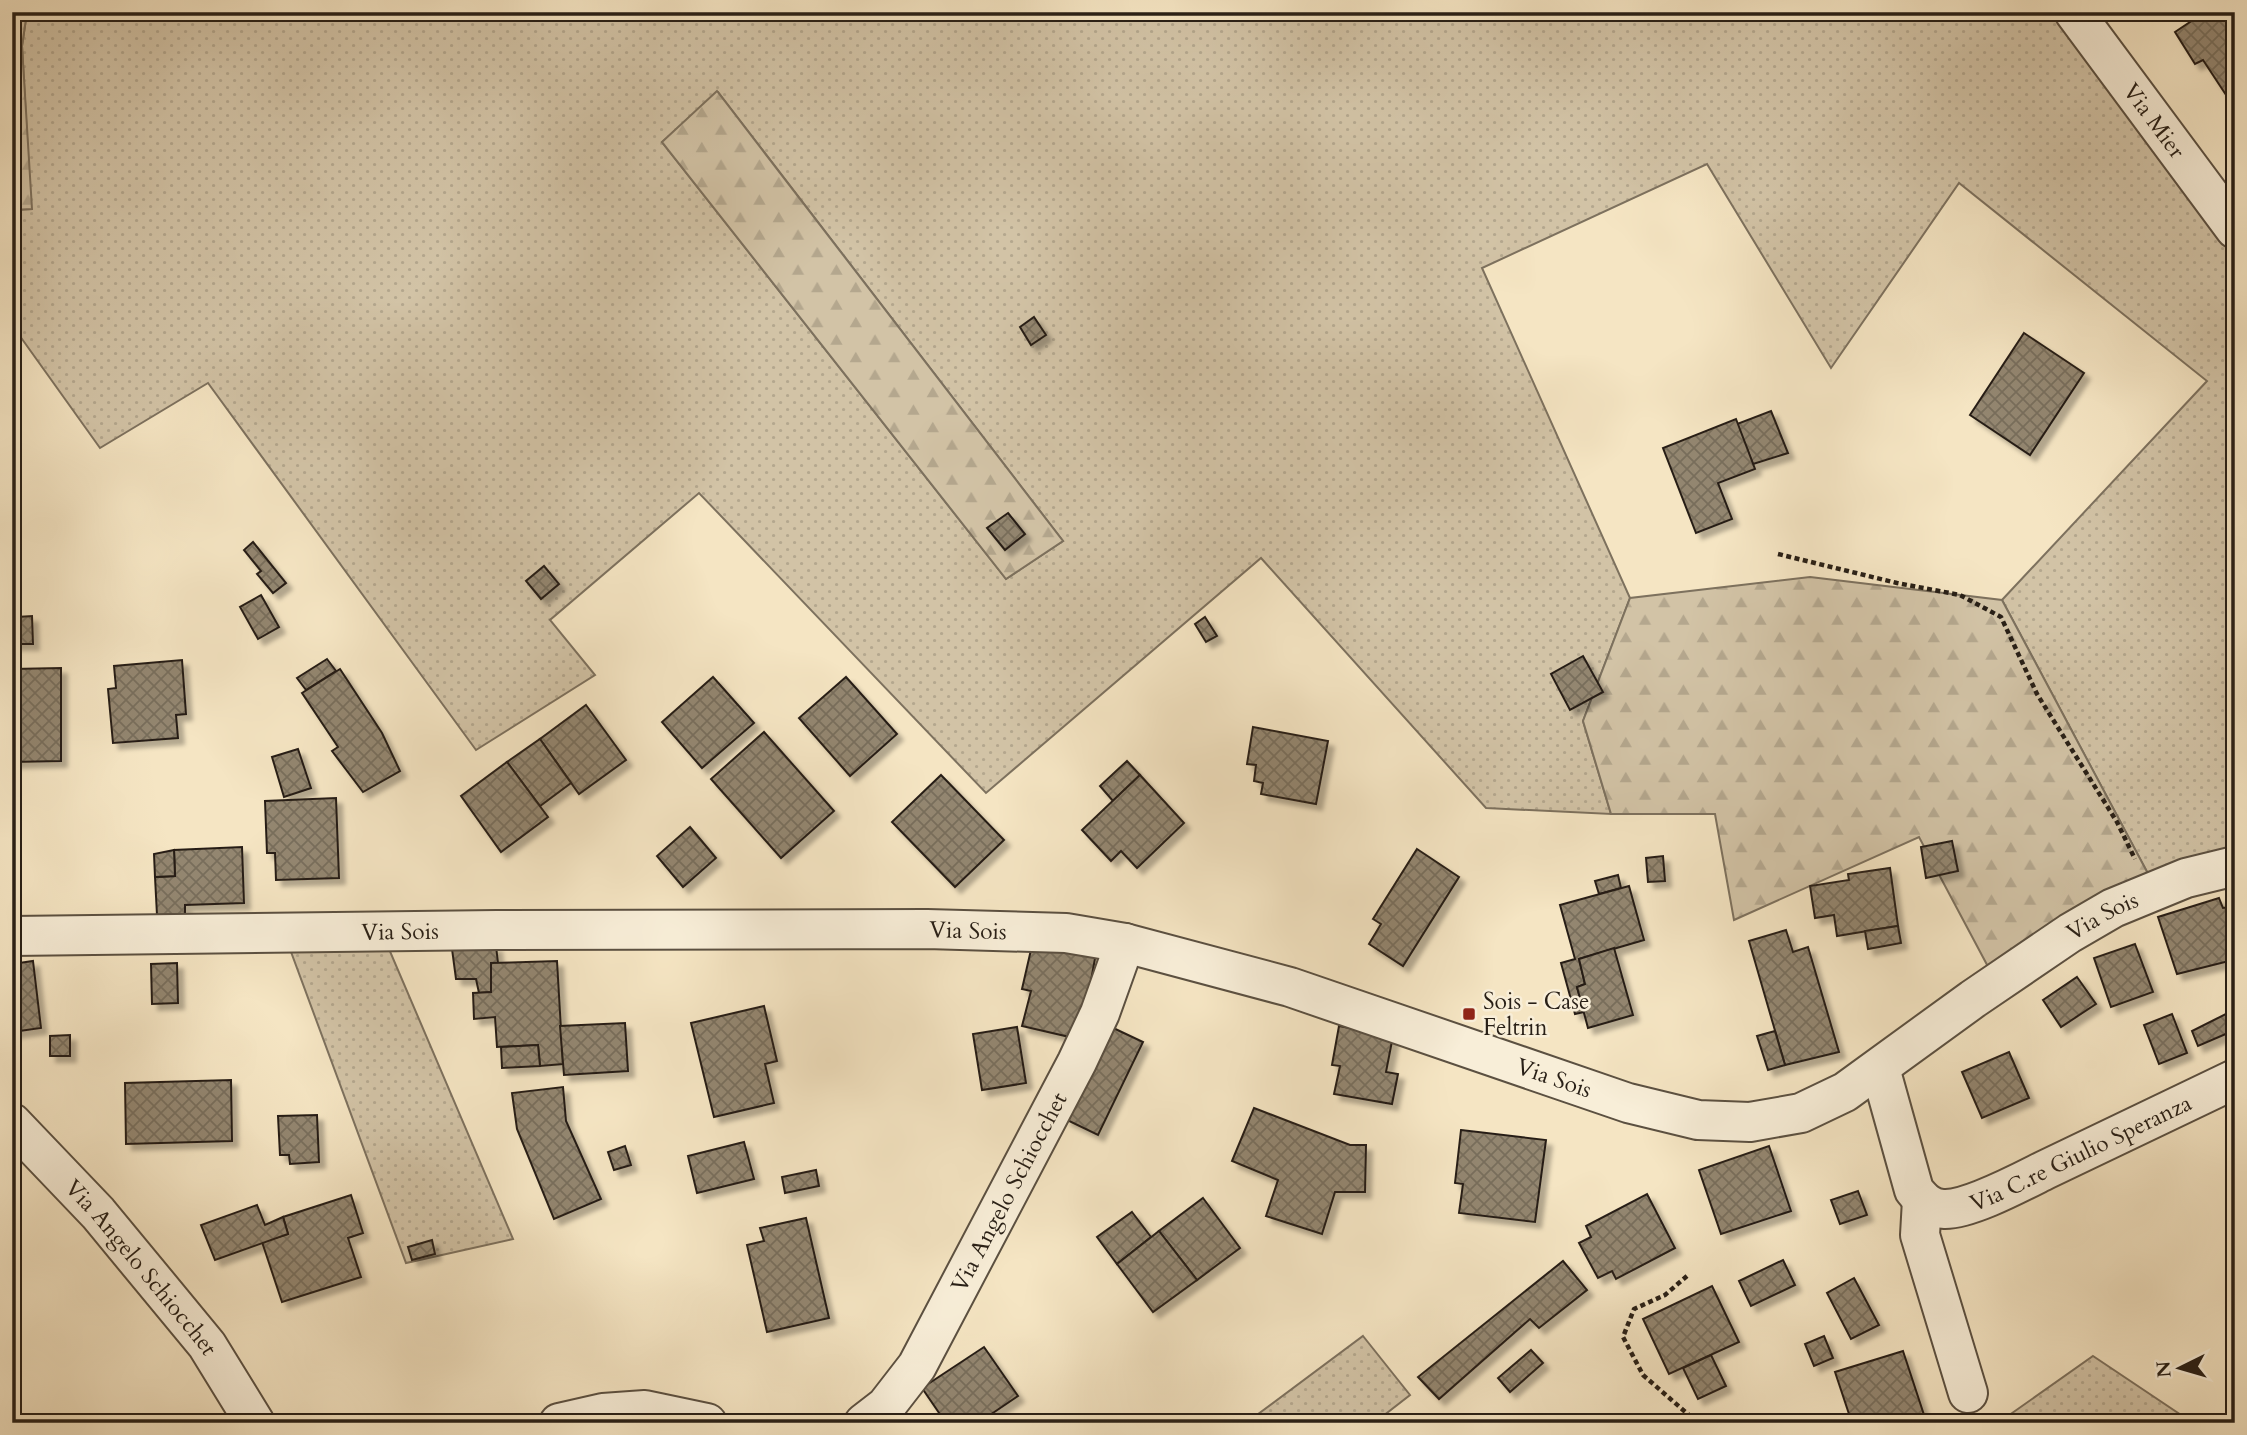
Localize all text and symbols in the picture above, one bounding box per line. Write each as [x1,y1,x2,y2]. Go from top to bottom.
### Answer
street label: Via Mier [2116,77,2193,165]
street label: Via Sois [2061,884,2143,948]
street label: Via Sois [929,914,1007,947]
street label: Via Sois [361,916,439,948]
place label: Sois - Case Feltrin [1483,986,1589,1043]
marker: Sois - Case Feltrin [1461,1006,1477,1022]
street label: Via Sois [1512,1051,1596,1105]
street label: Via Angelo Schiocchet [944,1087,1074,1298]
street label: Via C.re Giulio Speranza [1965,1087,2197,1219]
street label: Via Angelo Schiocchet [58,1173,225,1361]
north arrow [2146,1334,2216,1404]
text: N [2150,1360,2178,1379]

